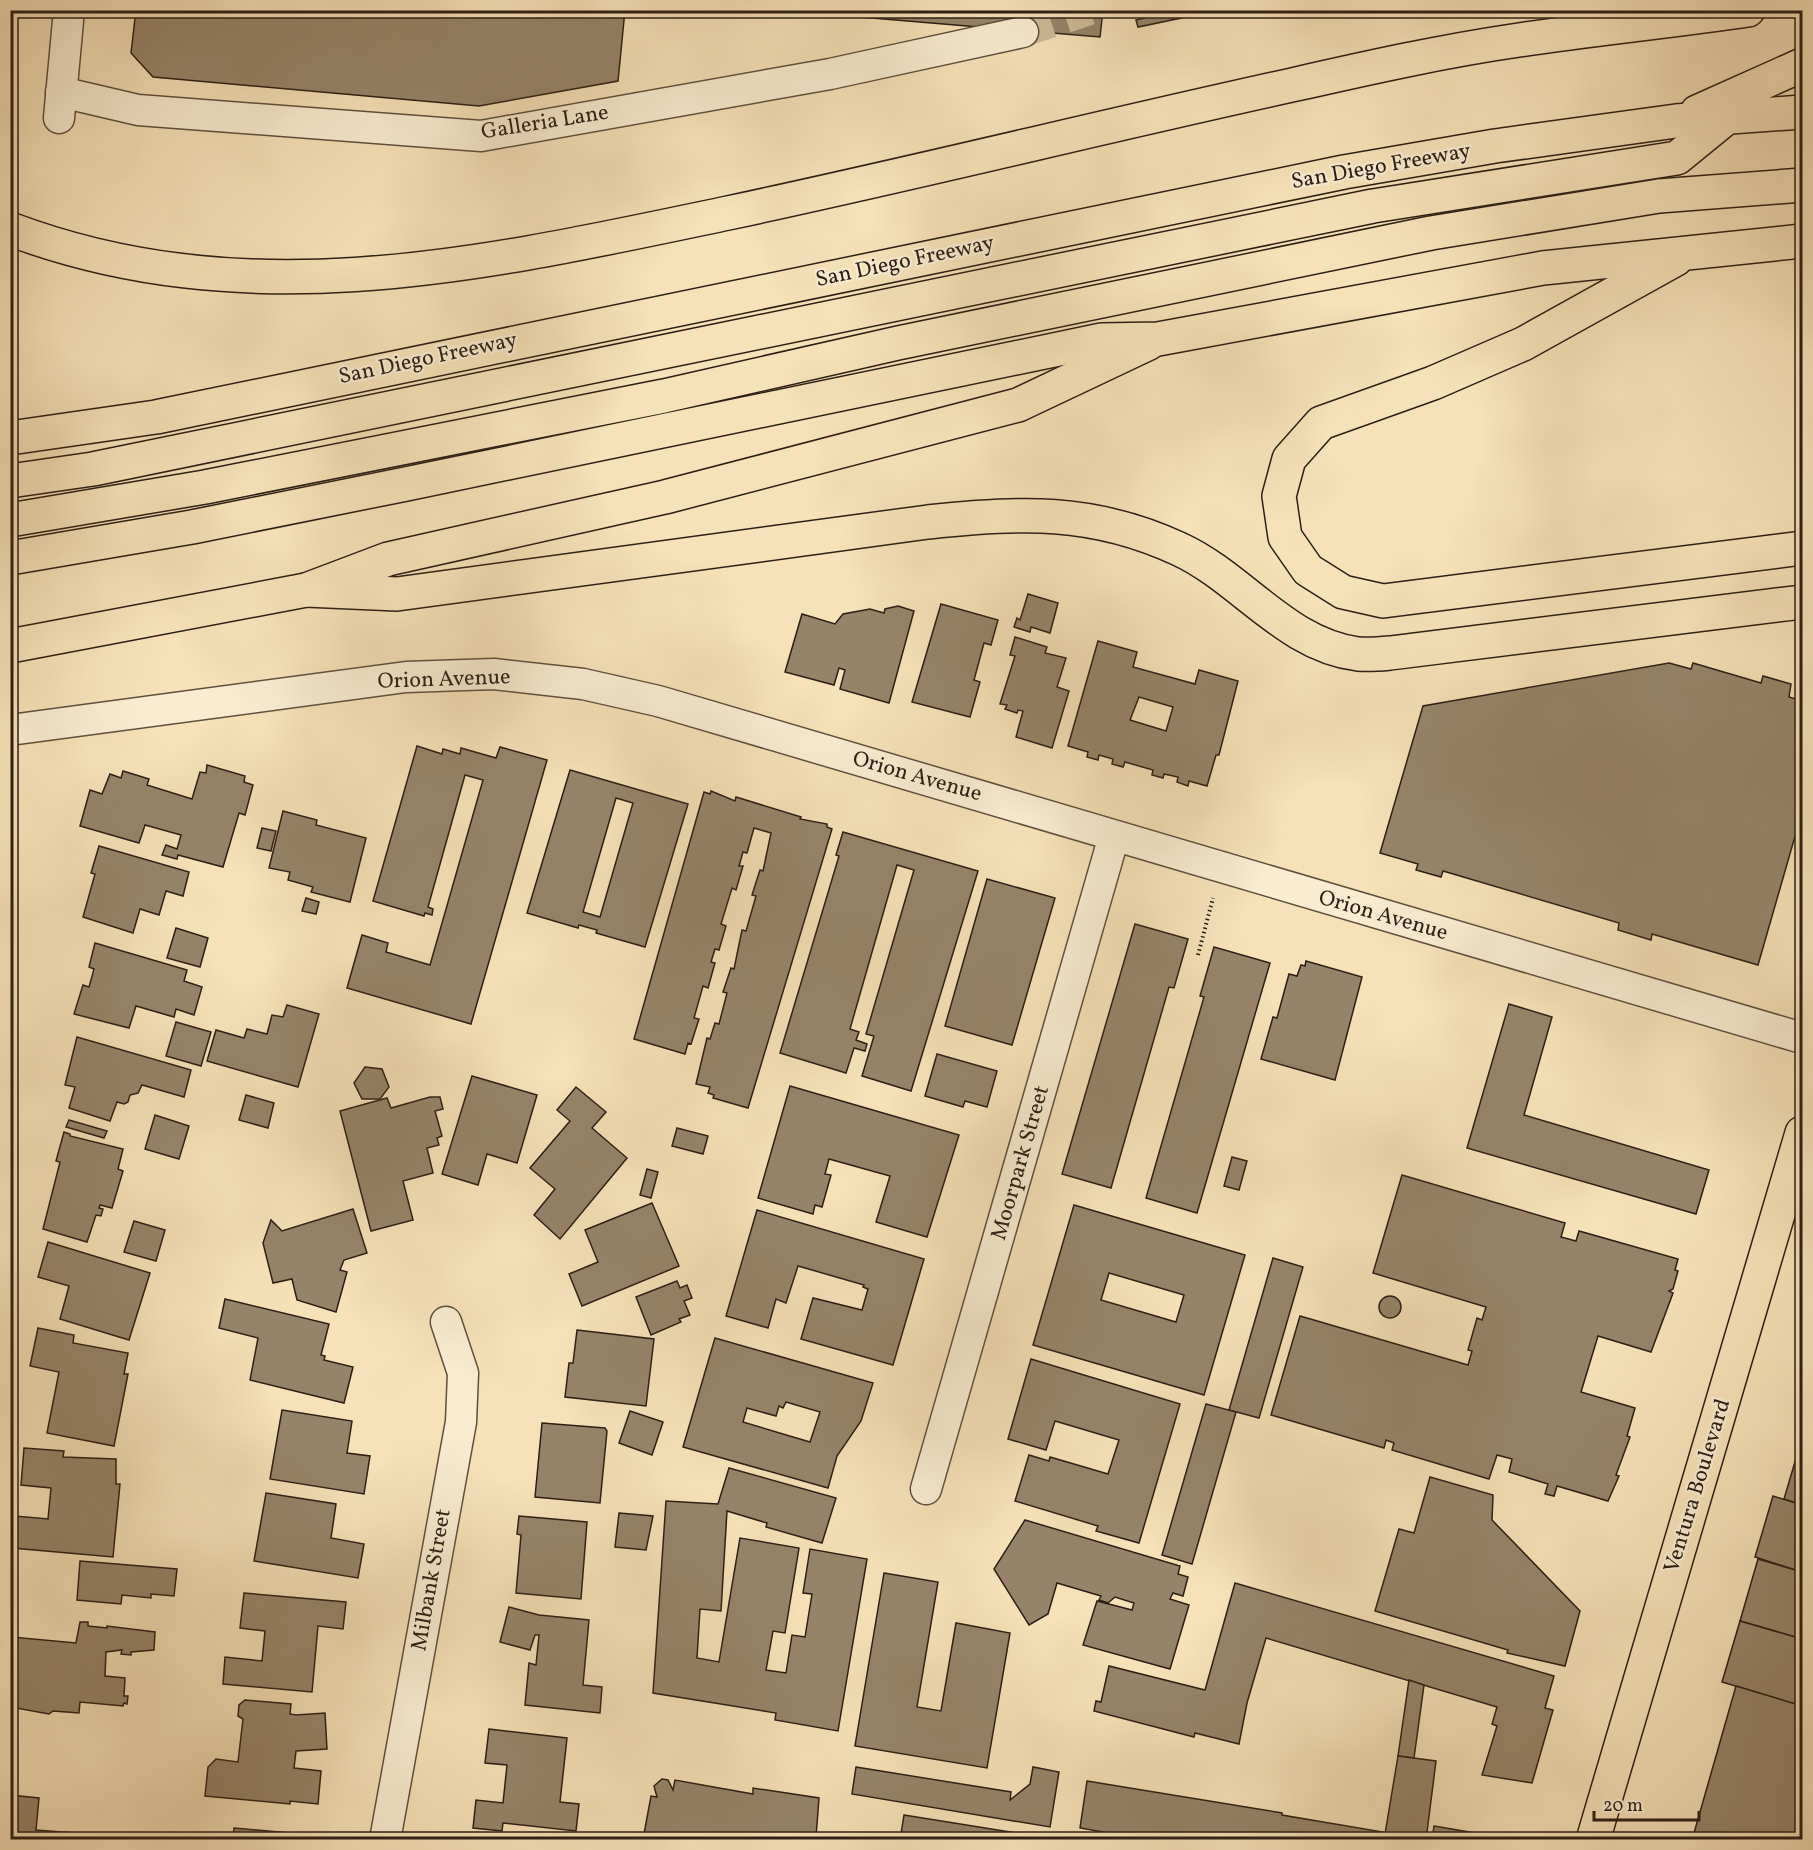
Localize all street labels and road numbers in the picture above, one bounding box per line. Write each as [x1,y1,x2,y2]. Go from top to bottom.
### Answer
street label: Galleria Lane [479,98,611,148]
street label: San Diego Freeway [1289,136,1473,198]
street label: San Diego Freeway [813,228,997,296]
street label: San Diego Freeway [336,325,520,393]
street label: Orion Avenue [377,662,511,698]
street label: Orion Avenue [849,744,985,810]
street label: Orion Avenue [1315,883,1451,949]
street label: Moorpark Street [984,1082,1058,1244]
street label: Ventura Boulevard [1657,1395,1739,1577]
street label: Milbank Street [404,1506,460,1654]

